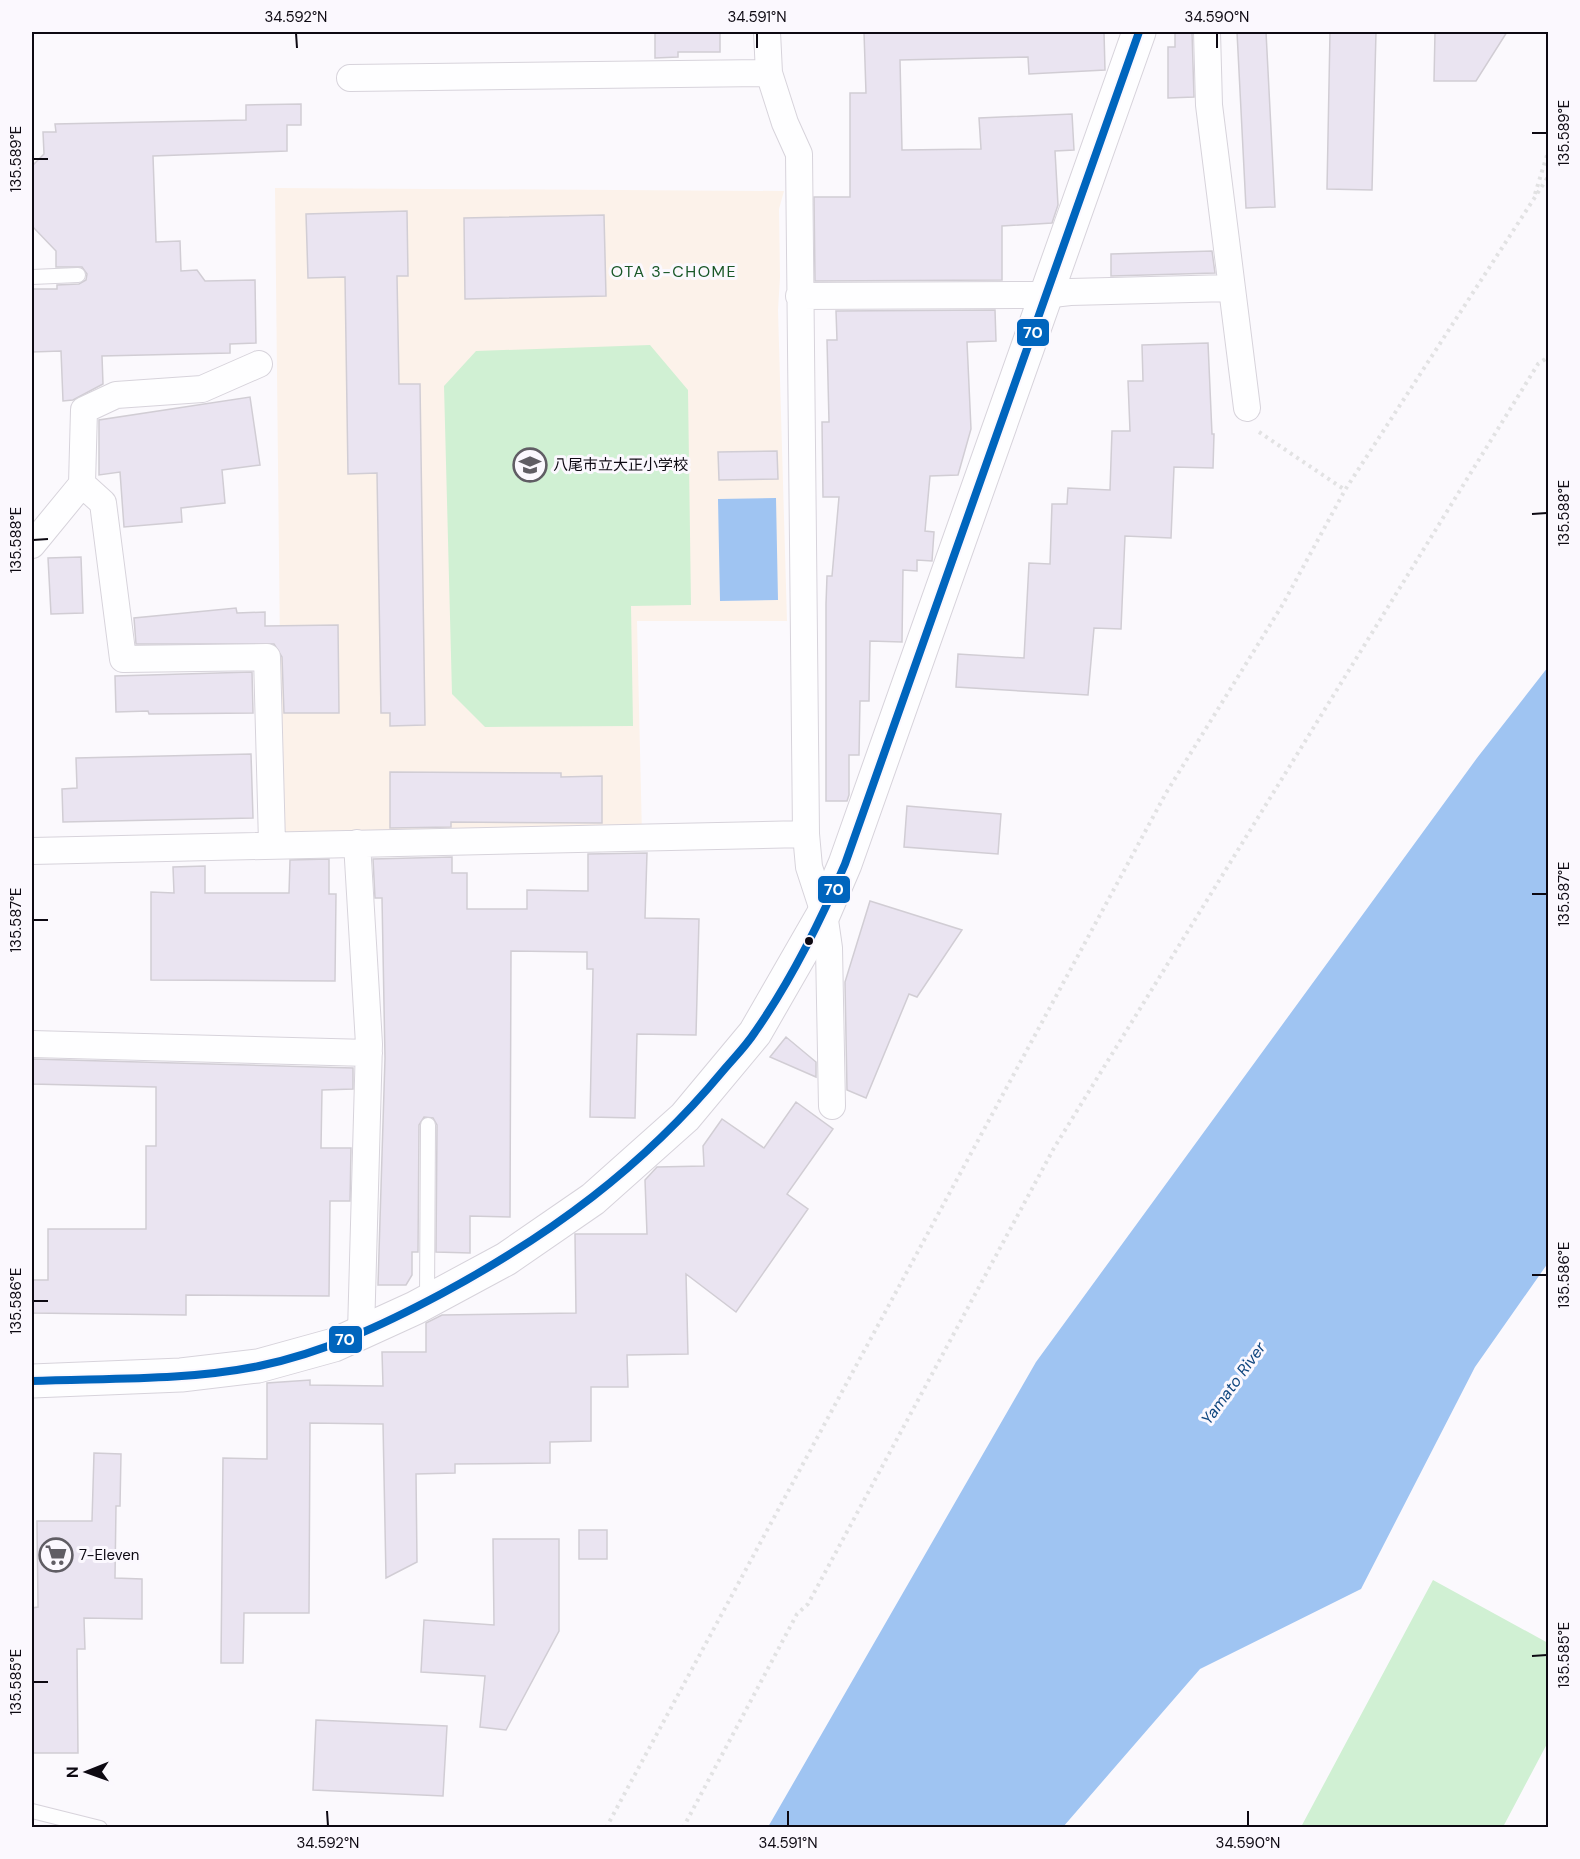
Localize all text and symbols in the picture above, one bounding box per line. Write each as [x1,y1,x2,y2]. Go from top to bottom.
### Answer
text: 34.592°N [265,7,327,27]
text: 34.591°N [727,7,787,27]
text: 34.590°N [1185,7,1249,27]
text: 135.589°E [1554,100,1574,166]
text: 135.589°E [6,126,26,192]
district label: OTA 3-CHOME [611,261,737,282]
line badge: 70 [1016,318,1050,347]
text: 70 [1023,322,1043,343]
school or university icon: 八尾市立大正小学校 [512,447,548,483]
place label: 八尾市立大正小学校 [553,455,688,475]
text: 135.588°E [1554,480,1574,546]
text: 135.588°E [6,507,26,573]
text: 135.587°E [1554,861,1574,927]
line badge: 70 [817,875,851,904]
text: 70 [824,879,844,900]
text: 135.587°E [6,887,26,953]
unlabelled marker [803,935,815,947]
text: 135.586°E [1554,1242,1574,1308]
text: 135.586°E [6,1268,26,1334]
line badge: 70 [328,1325,363,1354]
text: 70 [335,1329,355,1350]
water label: Yamato River [1196,1337,1271,1429]
supermarket icon: 7-Eleven [38,1537,74,1573]
place label: 7-Eleven [79,1545,139,1565]
text: 135.585°E [1554,1622,1574,1688]
text: 135.585°E [6,1649,26,1715]
north arrow [57,1742,117,1802]
text: N [62,1766,83,1778]
text: 34.592°N [297,1833,359,1853]
text: 34.591°N [758,1833,818,1853]
text: 34.590°N [1216,1833,1280,1853]

